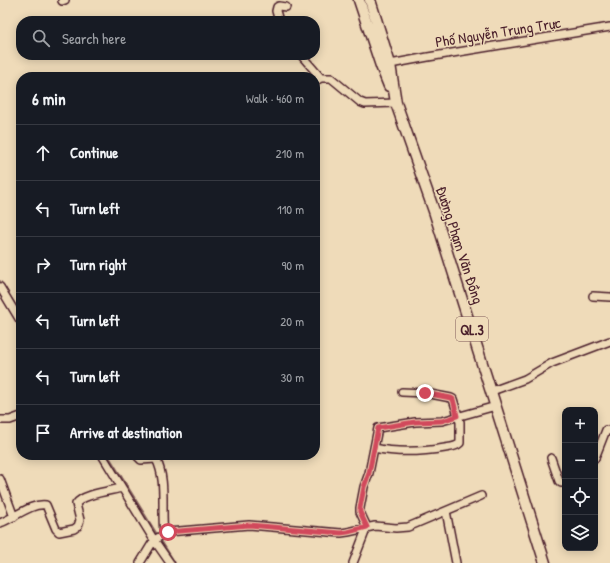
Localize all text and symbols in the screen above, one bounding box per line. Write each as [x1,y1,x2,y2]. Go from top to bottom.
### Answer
street label: Phố Nguyễn Trung Trực [434,12,562,52]
search box [16,16,320,60]
icon: search [30,27,52,49]
text: Search here [62,28,126,49]
text: 6 min [32,87,66,110]
text: Walk · 460 m [246,89,304,107]
icon: ahead [32,142,54,164]
text: Continue [70,142,118,163]
text: 210 m [276,144,304,162]
street label: Đường Phạm Văn Đồng [431,183,489,307]
icon: left [32,198,54,220]
text: Turn left [70,198,120,219]
text: 110 m [277,200,304,218]
icon: right [32,254,54,276]
text: Turn right [70,254,126,275]
text: 90 m [282,256,304,274]
icon: left [32,310,54,332]
text: Turn left [70,310,120,331]
text: 20 m [280,312,304,330]
road number: QL.3 [456,317,488,341]
icon: left [32,366,54,388]
text: Turn left [70,366,120,387]
text: 30 m [281,368,304,386]
route end [416,384,434,402]
map controls [562,407,598,551]
button: + [562,407,598,443]
icon: arrive [32,422,54,444]
text: Arrive at destination [70,422,182,443]
button: − [562,443,598,479]
button: locate [562,479,598,515]
button: layers [562,515,598,551]
route start [159,523,177,541]

